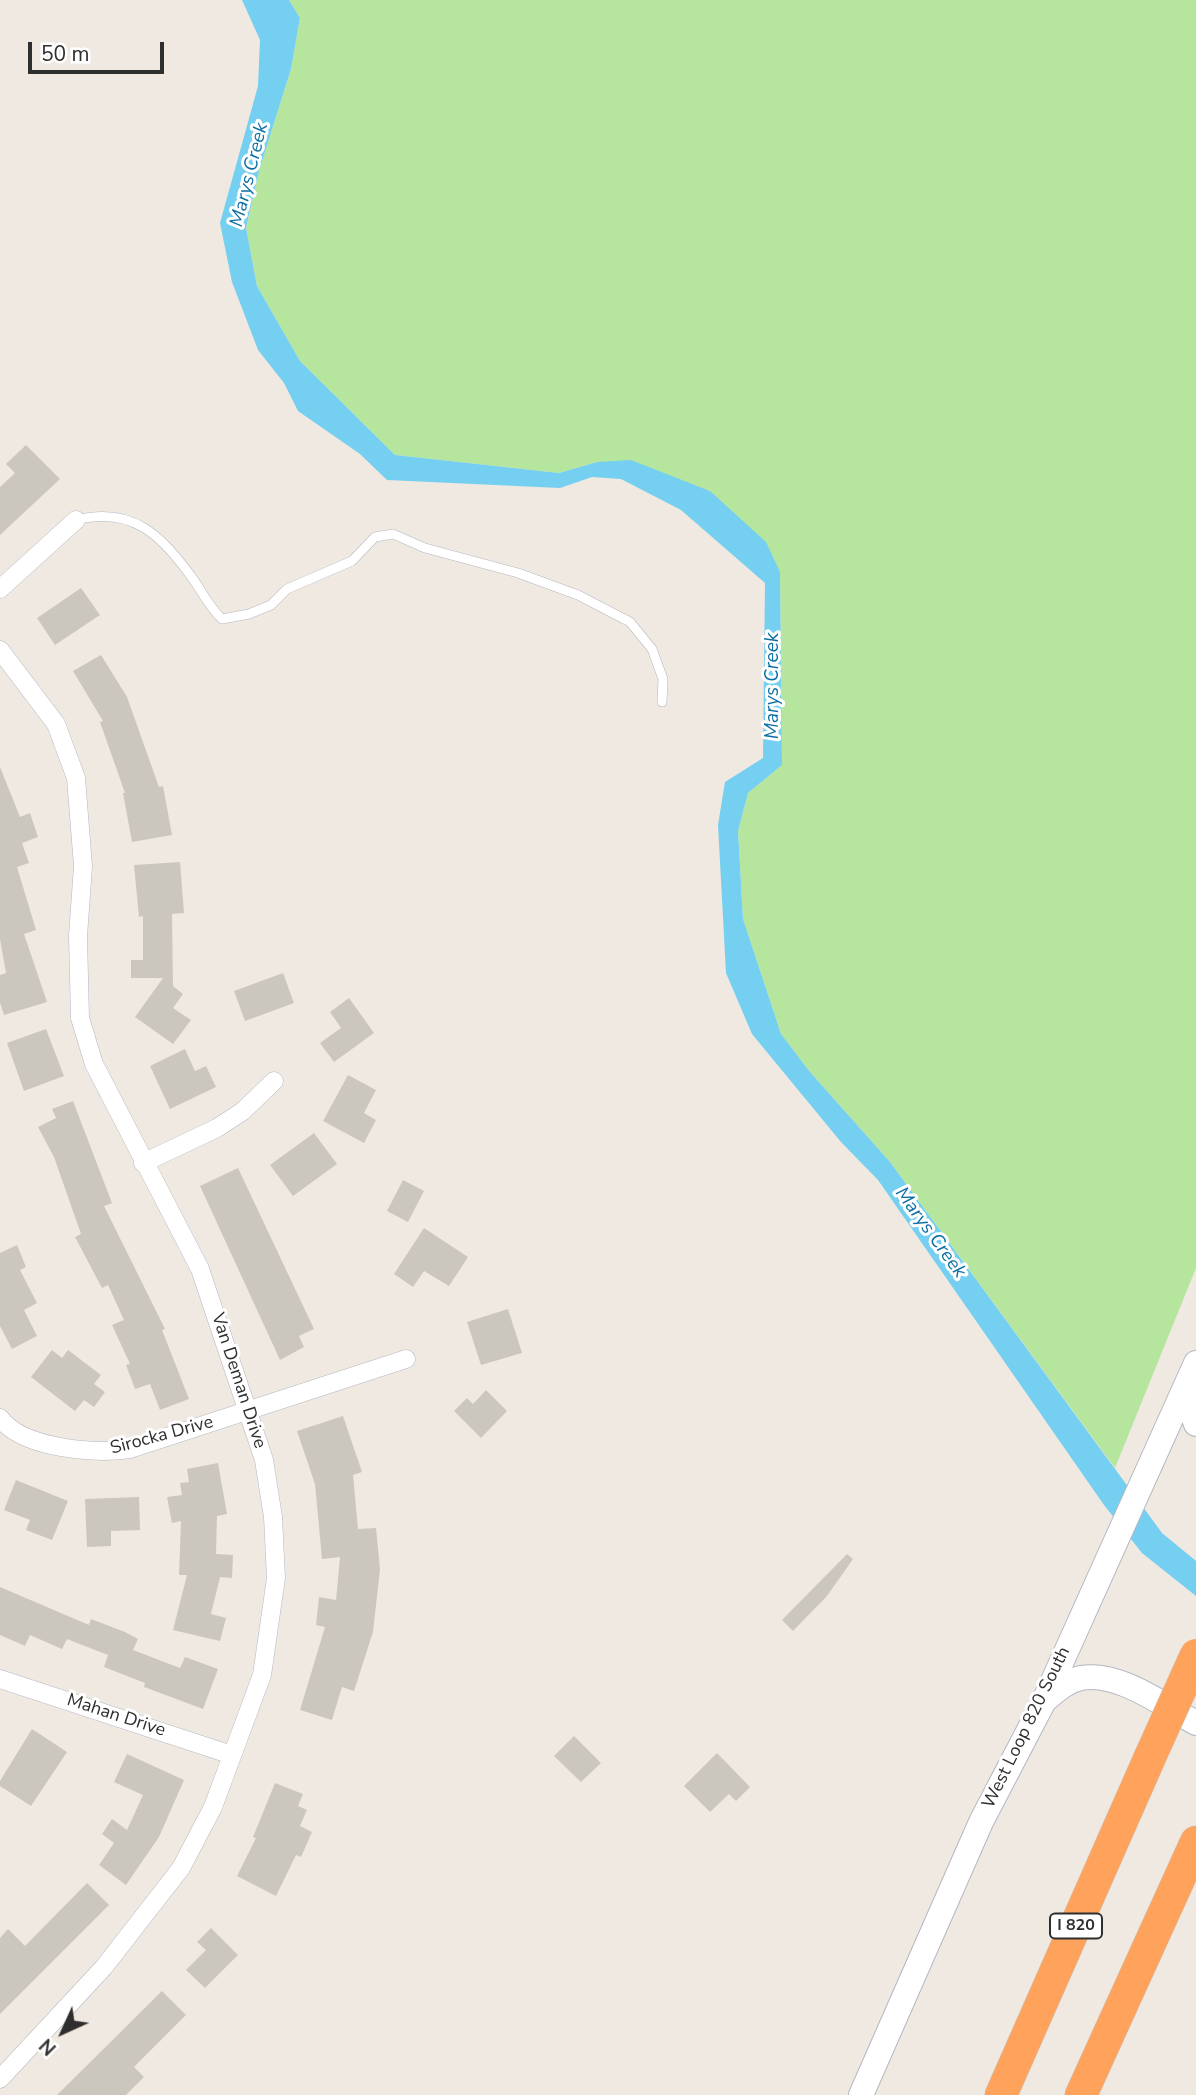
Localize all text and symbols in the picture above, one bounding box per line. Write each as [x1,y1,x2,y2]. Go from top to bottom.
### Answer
scale bar [32,28,168,72]
text: 50 m [41,40,90,68]
water label: Marys Creek [226,121,274,229]
water label: Marys Creek [762,633,784,739]
water label: Marys Creek [889,1183,971,1283]
street label: Van Deman Drive [206,1311,270,1451]
street label: Sirocka Drive [108,1412,216,1460]
street label: West Loop 820 South [978,1644,1076,1812]
street label: Mahan Drive [64,1690,168,1742]
road number: I 820 [1050,1914,1102,1938]
north arrow [28,1997,98,2067]
text: N [34,2033,62,2061]

